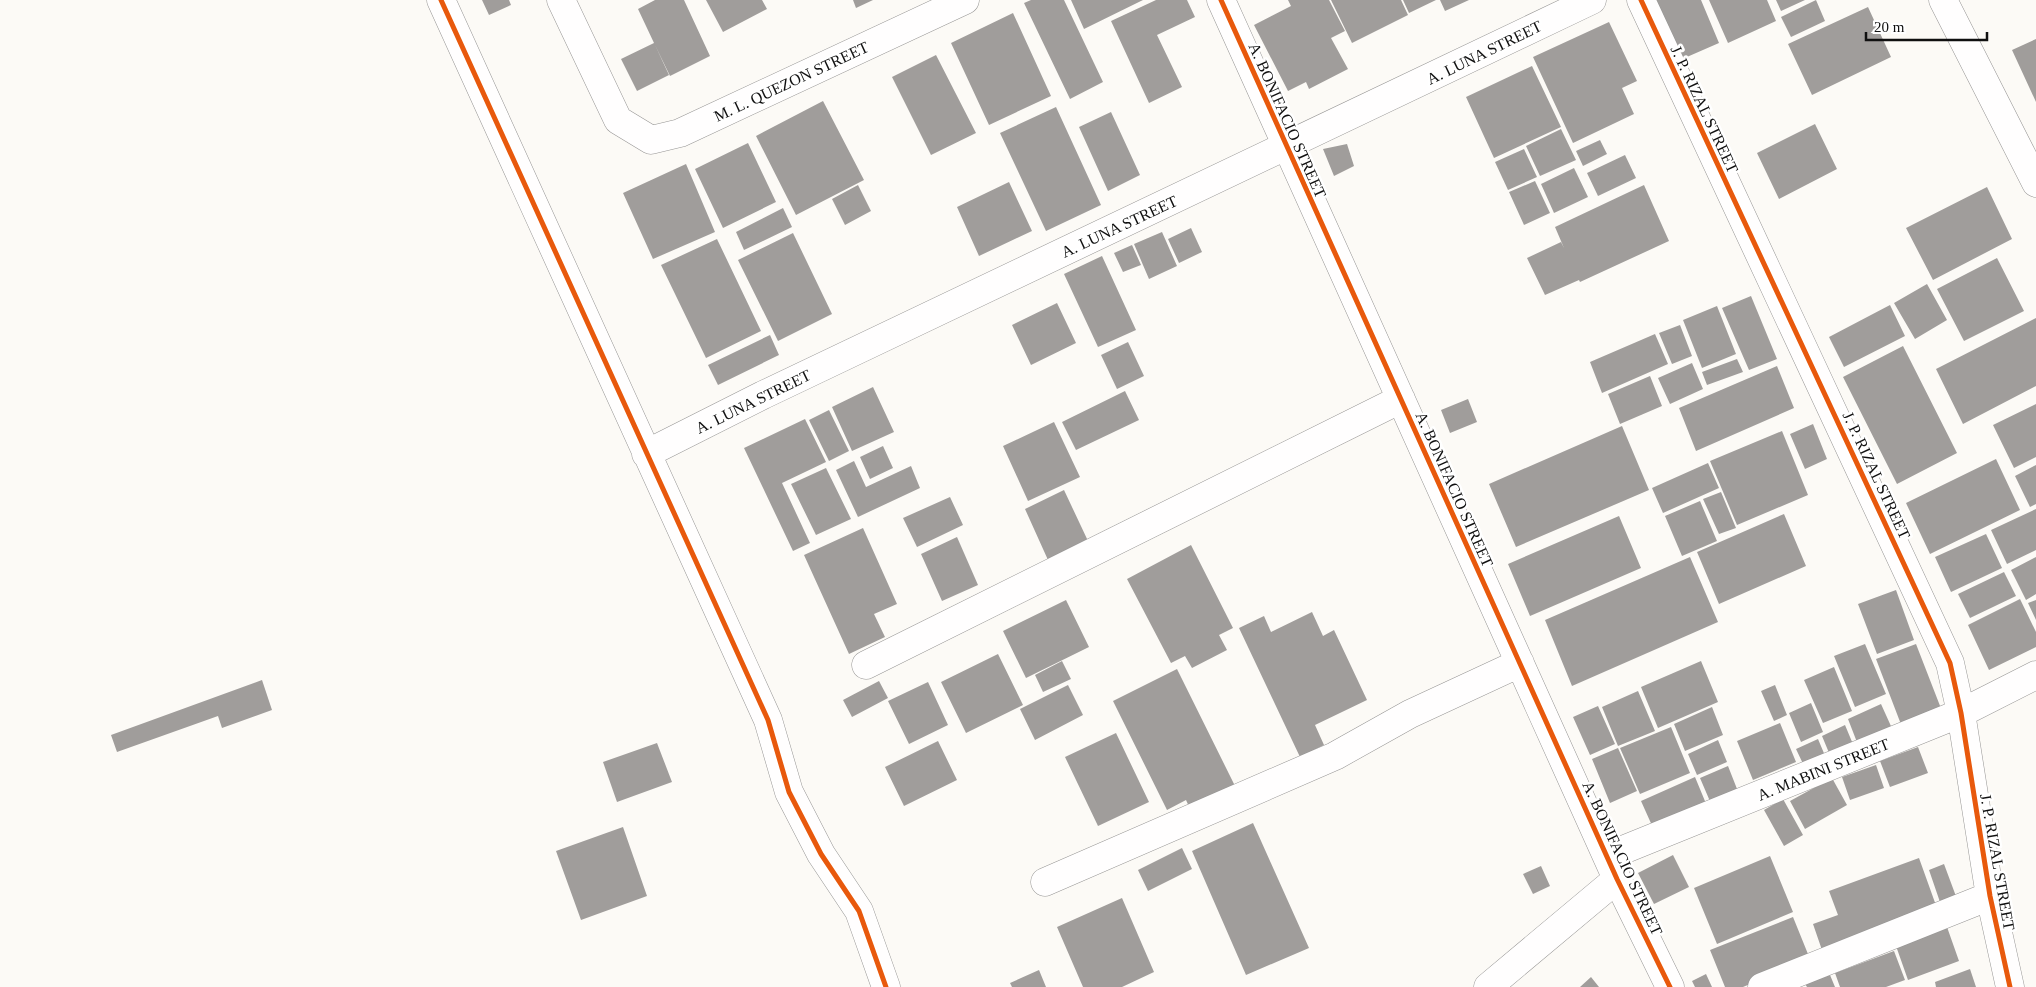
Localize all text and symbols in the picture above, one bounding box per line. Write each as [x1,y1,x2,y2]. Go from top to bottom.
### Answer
scale bar [1866,10,1987,42]
street label: A. LUNA STREET [1424,17,1545,88]
text: 20 m [1874,19,1905,35]
street label: M. L. QUEZON STREET [711,38,871,125]
street label: A. BONIFACIO STREET [1246,40,1330,201]
street label: J. P. RIZAL STREET [1668,43,1742,176]
street label: A. LUNA STREET [1059,192,1180,261]
street label: A. LUNA STREET [693,366,814,437]
street label: A. BONIFACIO STREET [1413,409,1497,570]
street label: J. P. RIZAL STREET [1840,409,1914,542]
street label: A. MABINI STREET [1755,735,1892,804]
street label: A. BONIFACIO STREET [1579,778,1666,938]
street label: J. P. RIZAL STREET [1977,792,2018,932]

